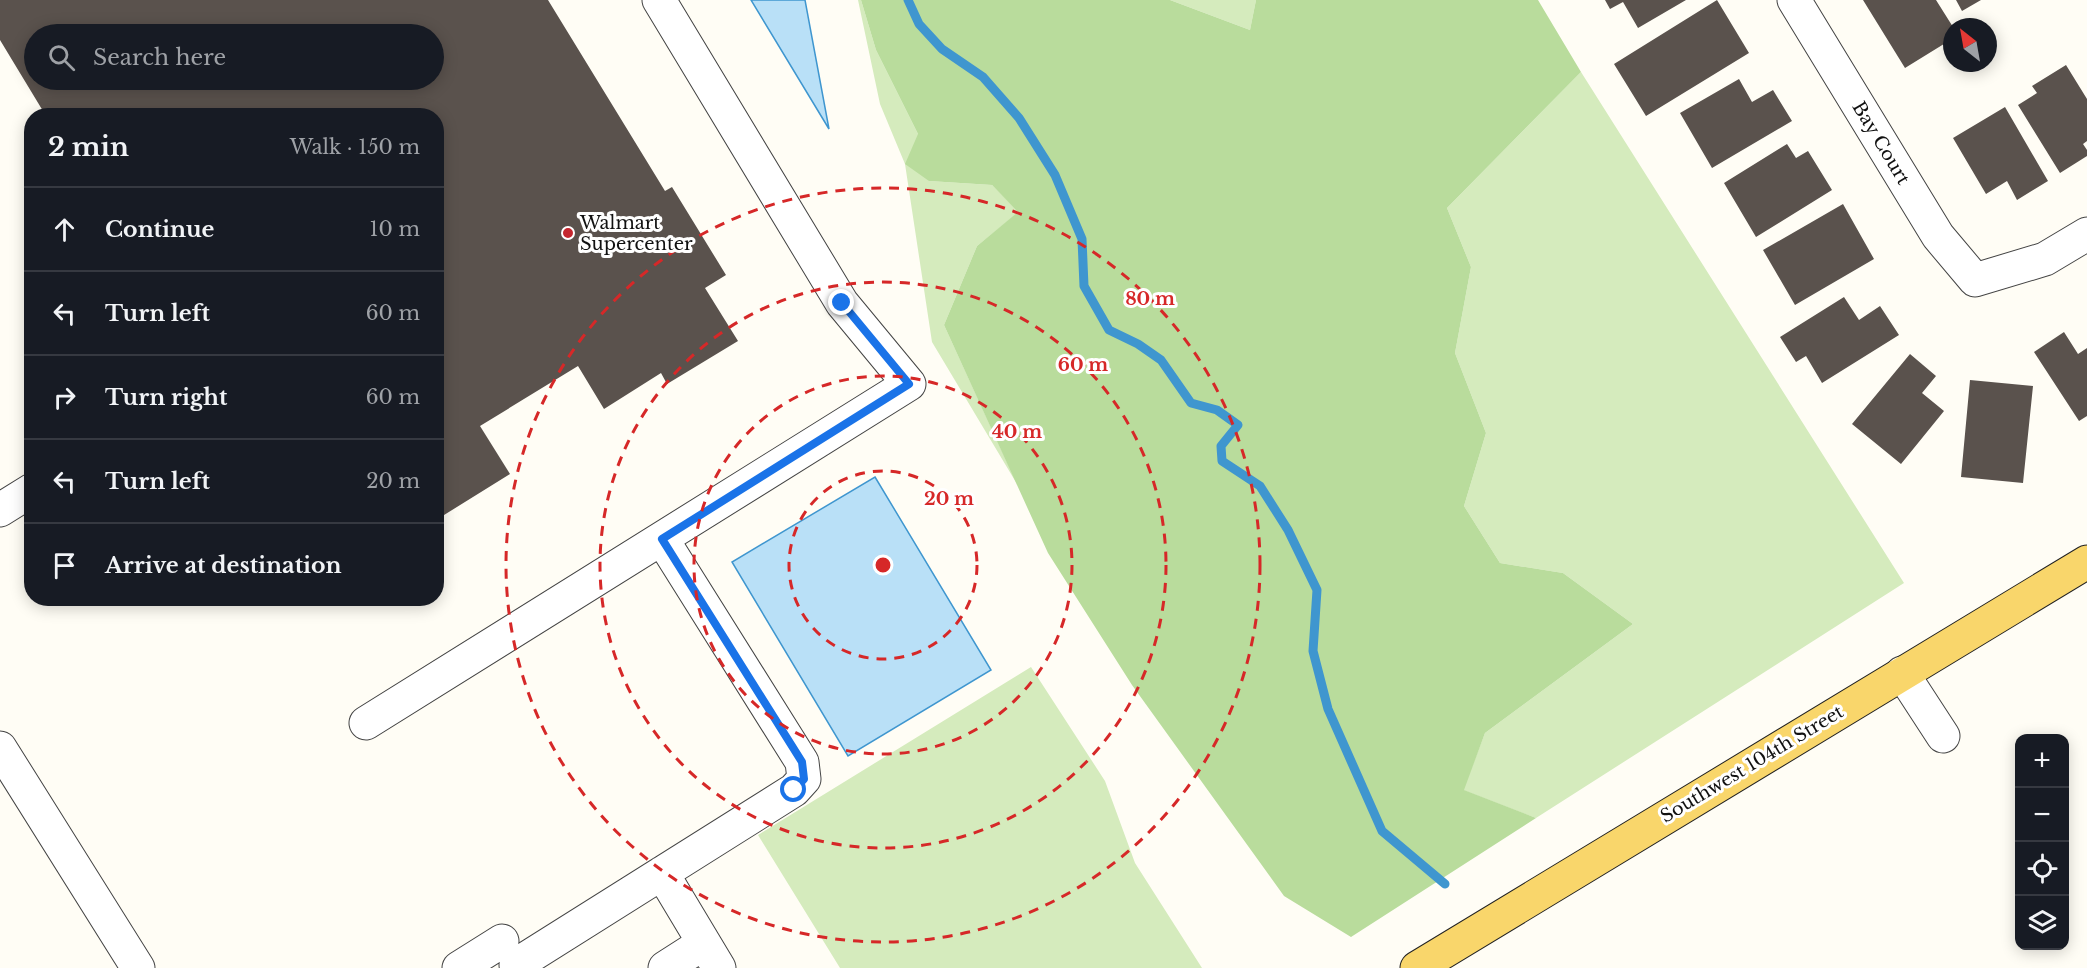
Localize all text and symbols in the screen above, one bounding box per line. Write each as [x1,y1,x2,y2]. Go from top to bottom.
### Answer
north arrow [1943,18,1997,72]
search box [24,24,444,90]
icon: search [45,41,78,74]
text: Search here [93,44,226,71]
street label: Bay Court [1848,97,1915,189]
text: 2 min [48,131,129,163]
text: Walk · 150 m [290,135,420,159]
place label: Walmart Supercenter [579,212,693,255]
icon: ahead [48,213,81,246]
text: Continue [105,216,214,243]
text: 10 m [370,217,420,241]
marker: Walmart Supercenter [561,226,575,240]
text: 80 m [1125,288,1175,310]
route end [828,289,854,315]
icon: left [48,297,81,330]
text: Turn left [105,300,210,327]
text: 60 m [366,301,420,325]
text: 60 m [1058,354,1108,376]
icon: right [48,381,81,414]
text: Turn right [105,384,227,411]
text: 60 m [366,385,420,409]
text: 40 m [992,421,1042,443]
icon: left [48,465,81,498]
text: Turn left [105,468,210,495]
text: 20 m [366,469,420,493]
text: 20 m [924,488,974,510]
icon: arrive [48,549,81,582]
text: Arrive at destination [105,552,342,579]
centre of rings [873,555,893,575]
street label: Southwest 104th Street [1656,700,1848,827]
map controls [2015,734,2069,950]
button: + [2015,734,2069,788]
route start [780,776,806,802]
button: − [2015,788,2069,842]
button: locate [2015,842,2069,896]
button: layers [2015,896,2069,950]

